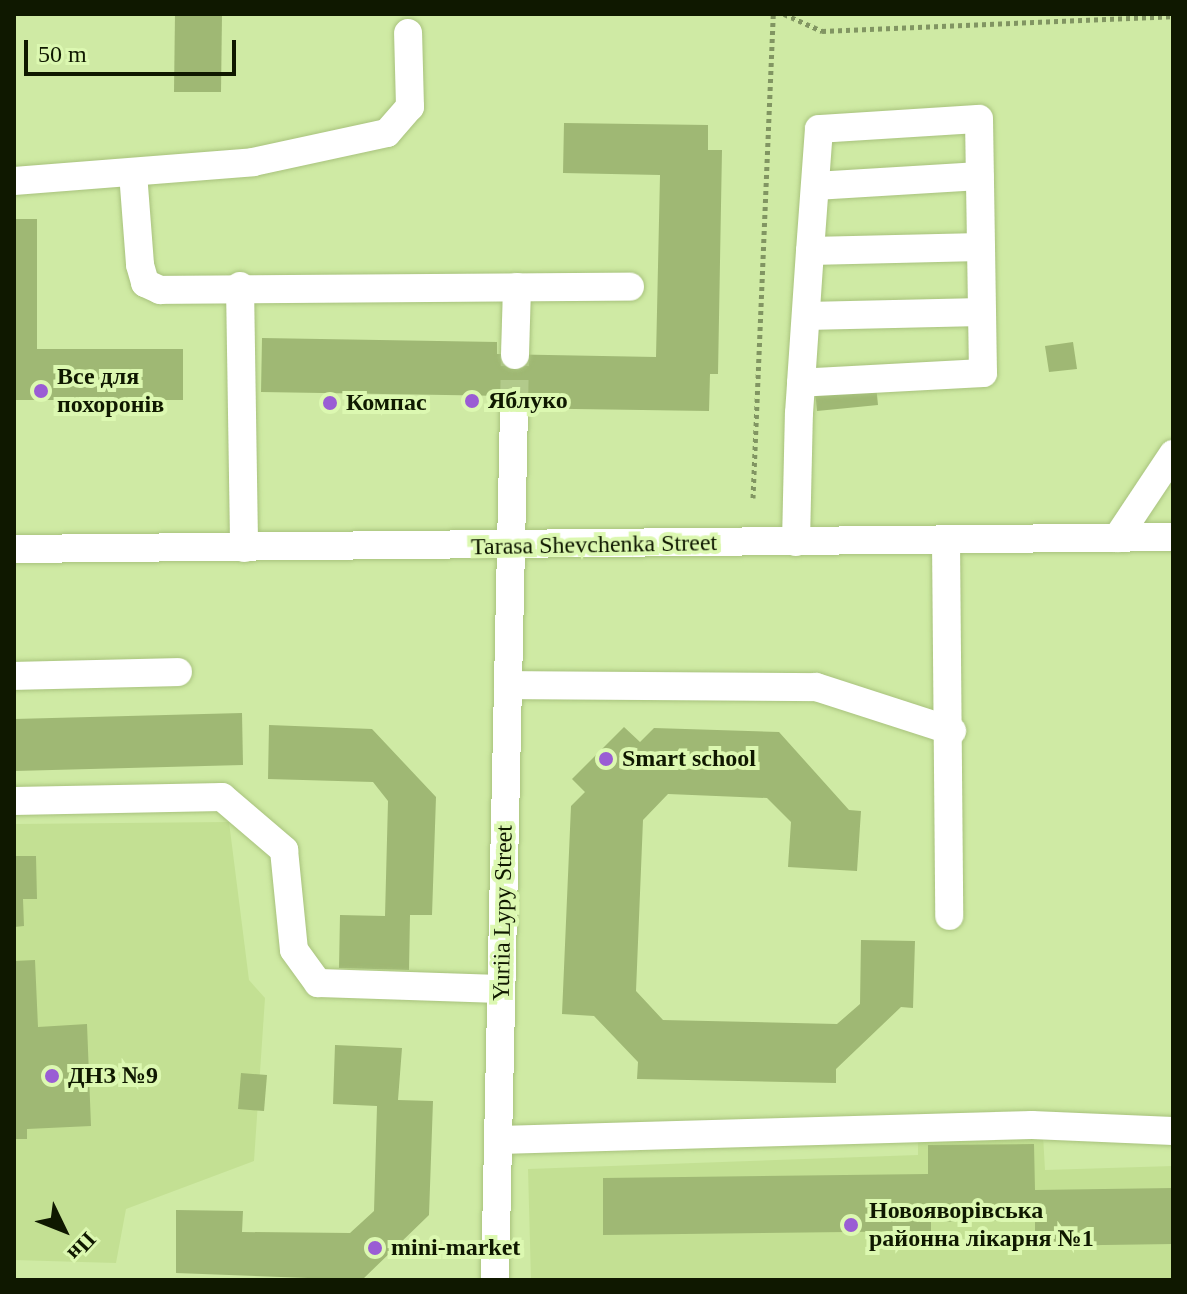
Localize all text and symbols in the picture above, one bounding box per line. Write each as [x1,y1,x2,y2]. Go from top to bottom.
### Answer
scale bar [28,24,240,74]
text: 50 m [38,41,87,67]
place label: Все для похоронів [57,363,164,419]
marker: Все для похоронів [32,382,50,400]
place label: Яблуко [488,387,568,415]
place label: Компас [346,389,427,417]
marker: Яблуко [463,392,481,410]
marker: Компас [321,394,339,412]
street label: Tarasa Shevchenka Street [471,528,717,562]
place label: Smart school [622,745,756,773]
marker: Smart school [597,750,615,768]
street label: Yuriia Lypy Street [487,825,519,1001]
place label: ДНЗ №9 [68,1062,158,1090]
marker: ДНЗ №9 [43,1067,61,1085]
north arrow [24,1190,104,1270]
place label: Новояворівська районна лікарня №1 [869,1197,1094,1253]
marker: Новояворівська районна лікарня №1 [840,1214,862,1236]
text: Пн [63,1227,101,1266]
place label: mini-market [391,1234,520,1262]
marker: mini-market [366,1239,384,1257]

